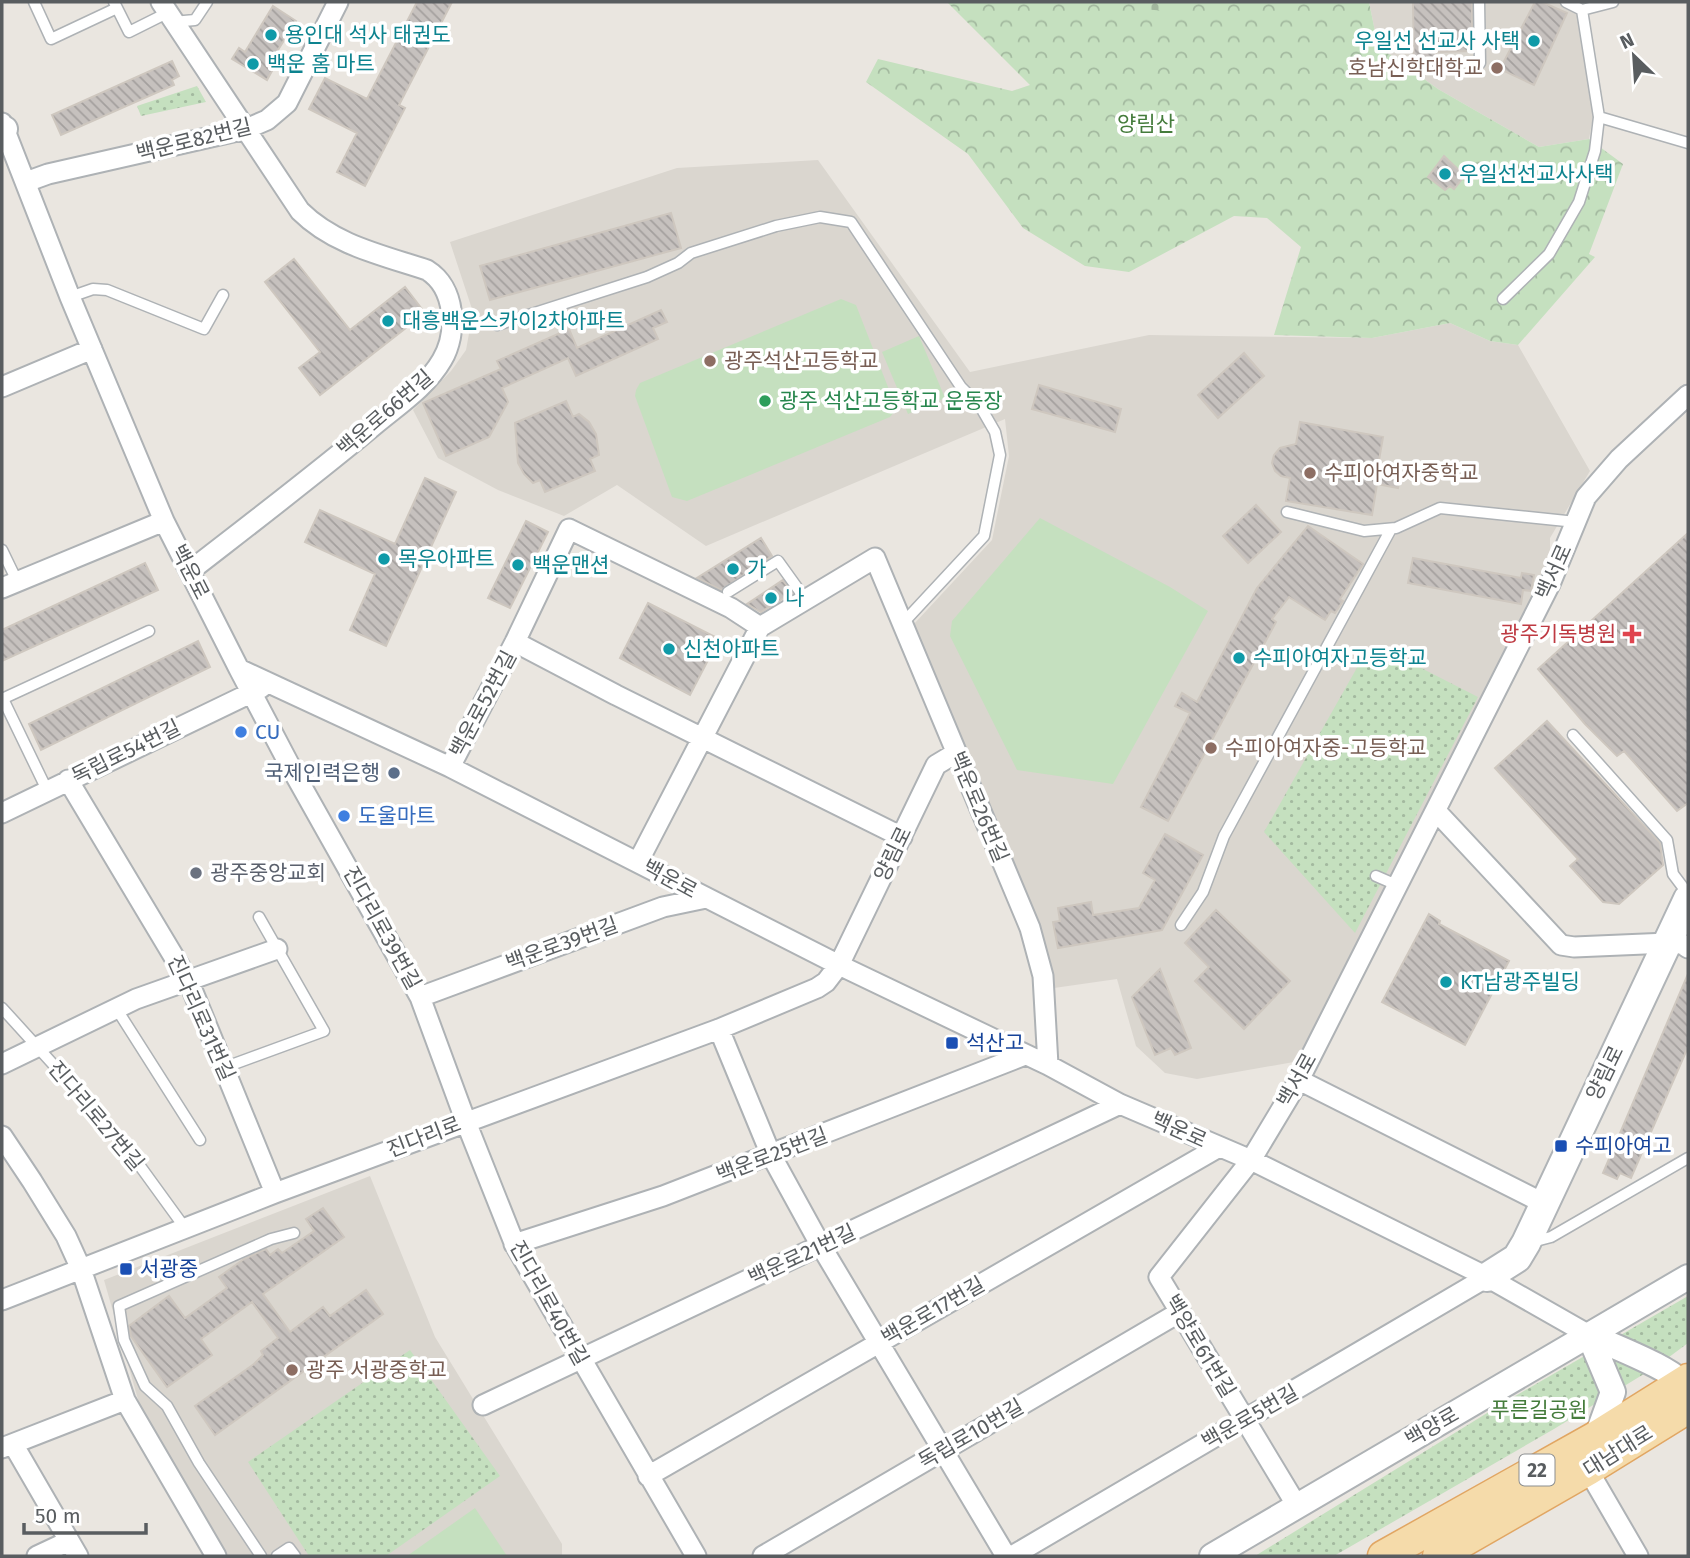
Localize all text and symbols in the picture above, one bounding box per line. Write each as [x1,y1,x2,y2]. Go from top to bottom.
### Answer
north arrow [1599,21,1669,91]
place label: 용인대 석사 태권도 [285,22,451,48]
marker: 용인대 석사 태권도 [263,27,279,43]
place label: 우일선 선교사 사택 [1354,28,1520,54]
text: N [1616,28,1638,54]
marker: 우일선 선교사 사택 [1526,33,1542,49]
place label: 백운 홈 마트 [267,51,375,77]
place label: 호남신학대학교 [1348,55,1483,81]
marker: 백운 홈 마트 [245,56,261,72]
marker: 호남신학대학교 [1489,60,1505,76]
park label: 양림산 [1117,111,1175,137]
street label: 백운로82번길 [133,113,255,167]
place label: 우일선선교사사택 [1459,161,1614,187]
marker: 우일선선교사사택 [1437,166,1453,182]
place label: 대흥백운스카이2차아파트 [402,308,625,334]
marker: 대흥백운스카이2차아파트 [380,313,396,329]
place label: 광주석산고등학교 [724,348,879,374]
marker: 광주석산고등학교 [702,353,718,369]
street label: 백운로66번길 [332,364,438,462]
place label: 광주 석산고등학교 운동장 [779,388,1003,414]
marker: 광주 석산고등학교 운동장 [757,393,773,409]
place label: 수피아여자중학교 [1324,460,1479,486]
marker: 수피아여자중학교 [1302,465,1318,481]
street label: 백운로 [165,540,215,604]
street label: 백서로 [1530,540,1578,604]
place label: 목우아파트 [398,546,495,572]
marker: 목우아파트 [376,551,392,567]
place label: 백운맨션 [532,552,609,578]
place label: 가 [747,556,766,582]
marker: 백운맨션 [510,557,526,573]
marker: 가 [725,561,741,577]
place label: 나 [785,585,804,611]
marker: 나 [763,590,779,606]
place label: 광주기독병원 [1500,621,1616,647]
marker: 광주기독병원 [1622,624,1642,644]
place label: 신천아파트 [683,636,780,662]
marker: 신천아파트 [661,641,677,657]
place label: 수피아여자고등학교 [1253,645,1427,671]
street label: 백운로52번길 [444,646,522,762]
marker: 수피아여자고등학교 [1231,650,1247,666]
street label: 독립로54번길 [67,714,185,790]
place label: CU [255,719,280,745]
marker: CU [233,724,249,740]
place label: 수피아여자중-고등학교 [1225,735,1427,761]
marker: 수피아여자중-고등학교 [1203,740,1219,756]
street label: 백운로26번길 [944,748,1014,866]
place label: 국제인력은행 [264,760,380,786]
marker: 국제인력은행 [386,765,402,781]
place label: 도울마트 [358,803,435,829]
marker: 도울마트 [336,808,352,824]
street label: 양림로 [869,822,917,886]
street label: 백운로 [638,854,702,904]
place label: 광주중앙교회 [210,860,326,886]
street label: 진다리로39번길 [337,862,427,994]
marker: 광주중앙교회 [188,865,204,881]
street label: 백운로39번길 [502,912,622,976]
street label: 진다리로31번길 [162,951,240,1085]
place label: KT남광주빌딩 [1460,969,1580,995]
marker: KT남광주빌딩 [1438,974,1454,990]
place label: 석산고 [966,1030,1024,1056]
marker: 석산고 [944,1035,960,1051]
street label: 양림로 [1581,1041,1629,1105]
street label: 백서로 [1272,1048,1322,1112]
street label: 진다리로27번길 [43,1056,149,1176]
street label: 백운로 [1147,1106,1211,1154]
street label: 진다리로 [383,1111,465,1163]
street label: 백운로25번길 [712,1122,832,1188]
place label: 수피아여고 [1575,1133,1672,1159]
marker: 수피아여고 [1553,1138,1569,1154]
street label: 백운로21번길 [744,1219,860,1291]
street label: 진다리로40번길 [504,1236,594,1370]
place label: 서광중 [140,1256,198,1282]
marker: 서광중 [118,1261,134,1277]
street label: 백운로17번길 [877,1271,989,1351]
street label: 백양로61번길 [1159,1290,1241,1402]
place label: 광주 서광중학교 [306,1357,447,1383]
marker: 광주 서광중학교 [284,1362,300,1378]
street label: 백운로5번길 [1197,1379,1303,1455]
street label: 독립로10번길 [914,1393,1028,1475]
park label: 푸른길공원 [1491,1397,1587,1423]
street label: 백양로 [1400,1401,1464,1453]
street label: 대남대로 [1578,1419,1658,1483]
road number: 22 [1520,1454,1554,1486]
scale bar [24,1492,147,1536]
text: 50 m [35,1503,81,1529]

